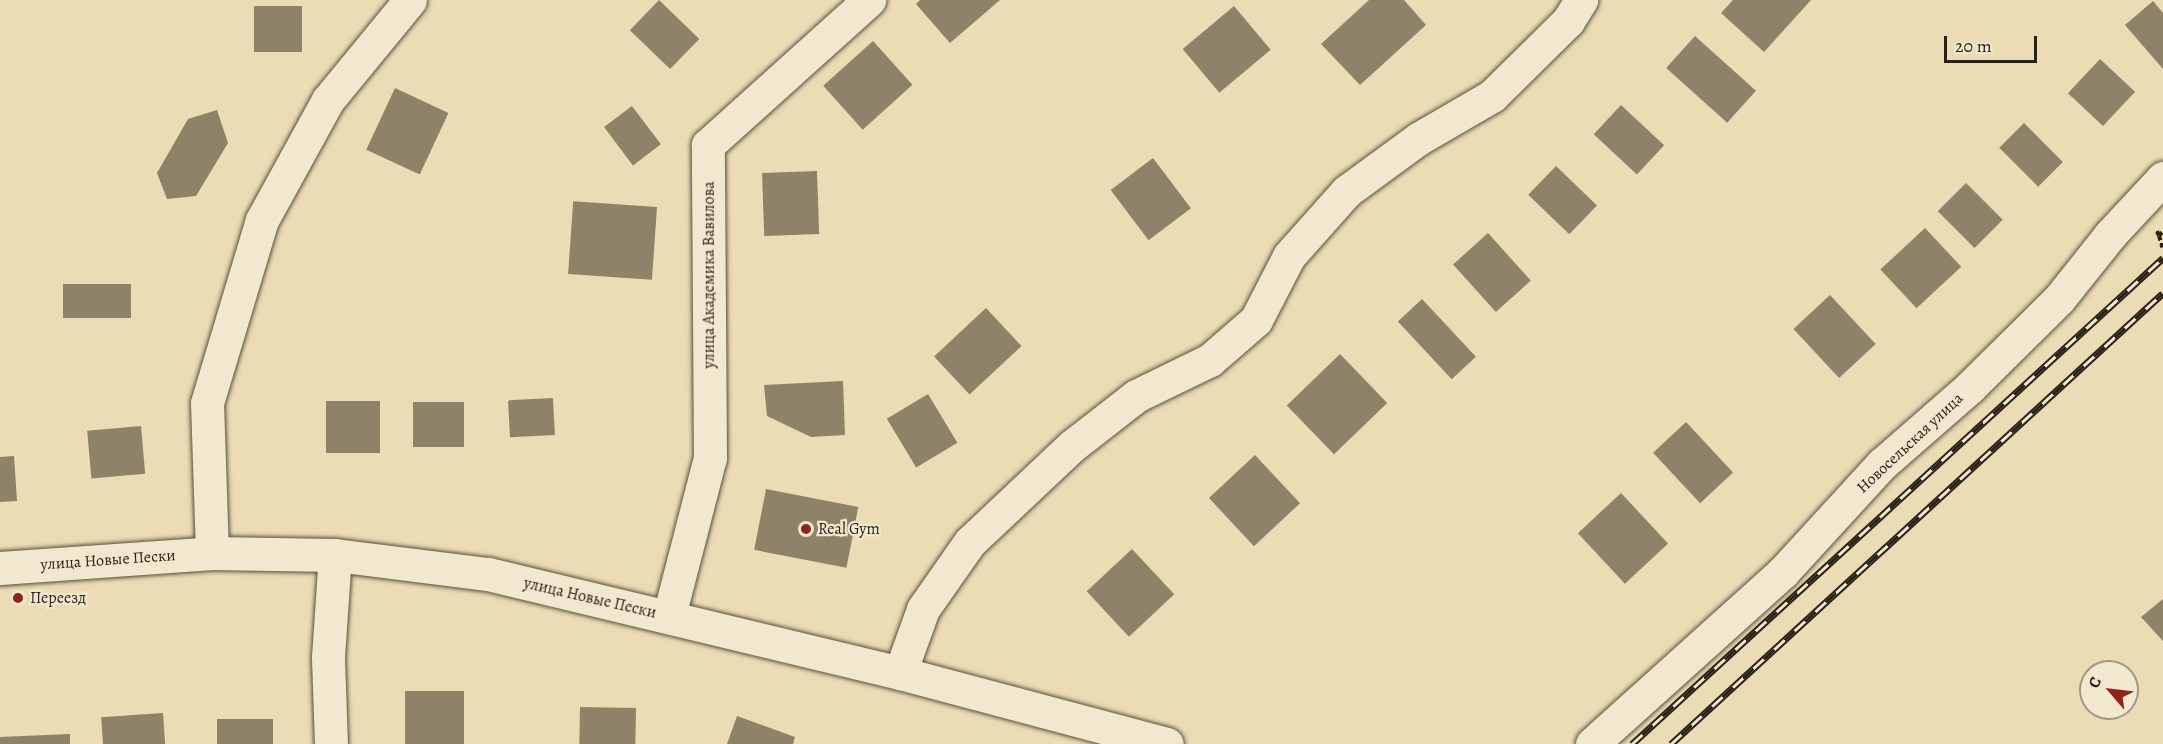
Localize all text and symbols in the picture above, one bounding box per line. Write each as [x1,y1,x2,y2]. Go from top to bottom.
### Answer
scale bar [1947,24,2040,62]
text: 20 m [1955,34,1992,58]
street label: улица Академика Вавилова [699,181,719,369]
street label: Новосельская улица [1853,389,1967,497]
place label: Real Gym [818,519,880,539]
marker: Real Gym [799,522,813,536]
street label: улица Новые Пески [40,546,176,574]
street label: улица Новые Пески [522,573,658,623]
place label: Переезд [30,588,86,608]
marker: Переезд [11,591,25,605]
north arrow [2079,660,2139,720]
text: С [2083,673,2107,692]

